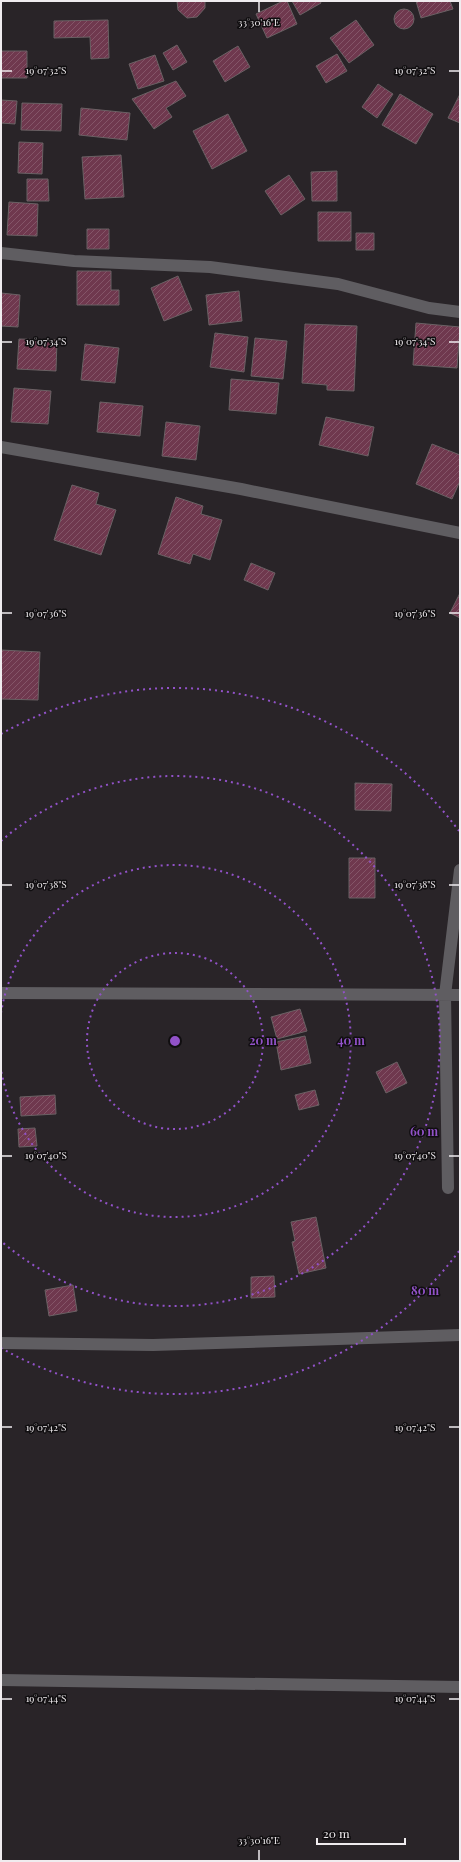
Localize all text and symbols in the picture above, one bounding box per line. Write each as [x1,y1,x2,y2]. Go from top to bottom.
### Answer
text: 33°30'16"E [238,15,280,29]
text: 19°07'32"S [26,63,66,77]
text: 19°07'32"S [395,63,435,77]
text: 19°07'34"S [26,334,67,348]
text: 19°07'34"S [395,334,436,348]
text: 19°07'36"S [25,606,67,620]
text: 19°07'36"S [394,606,436,620]
text: 19°07'38"S [25,877,67,891]
text: 19°07'38"S [394,877,436,891]
text: 20 m [249,1032,277,1048]
text: 40 m [337,1032,365,1048]
centre of rings [168,1034,182,1048]
text: 60 m [410,1123,438,1139]
text: 19°07'40"S [25,1148,67,1162]
text: 19°07'40"S [394,1148,436,1162]
text: 80 m [411,1282,439,1298]
text: 19°07'42"S [26,1420,66,1434]
text: 19°07'42"S [395,1420,435,1434]
text: 19°07'44"S [26,1691,66,1705]
text: 19°07'44"S [395,1691,435,1705]
scale bar [317,1820,405,1846]
text: 20 m [323,1825,350,1841]
text: 33°30'16"E [238,1833,280,1847]

